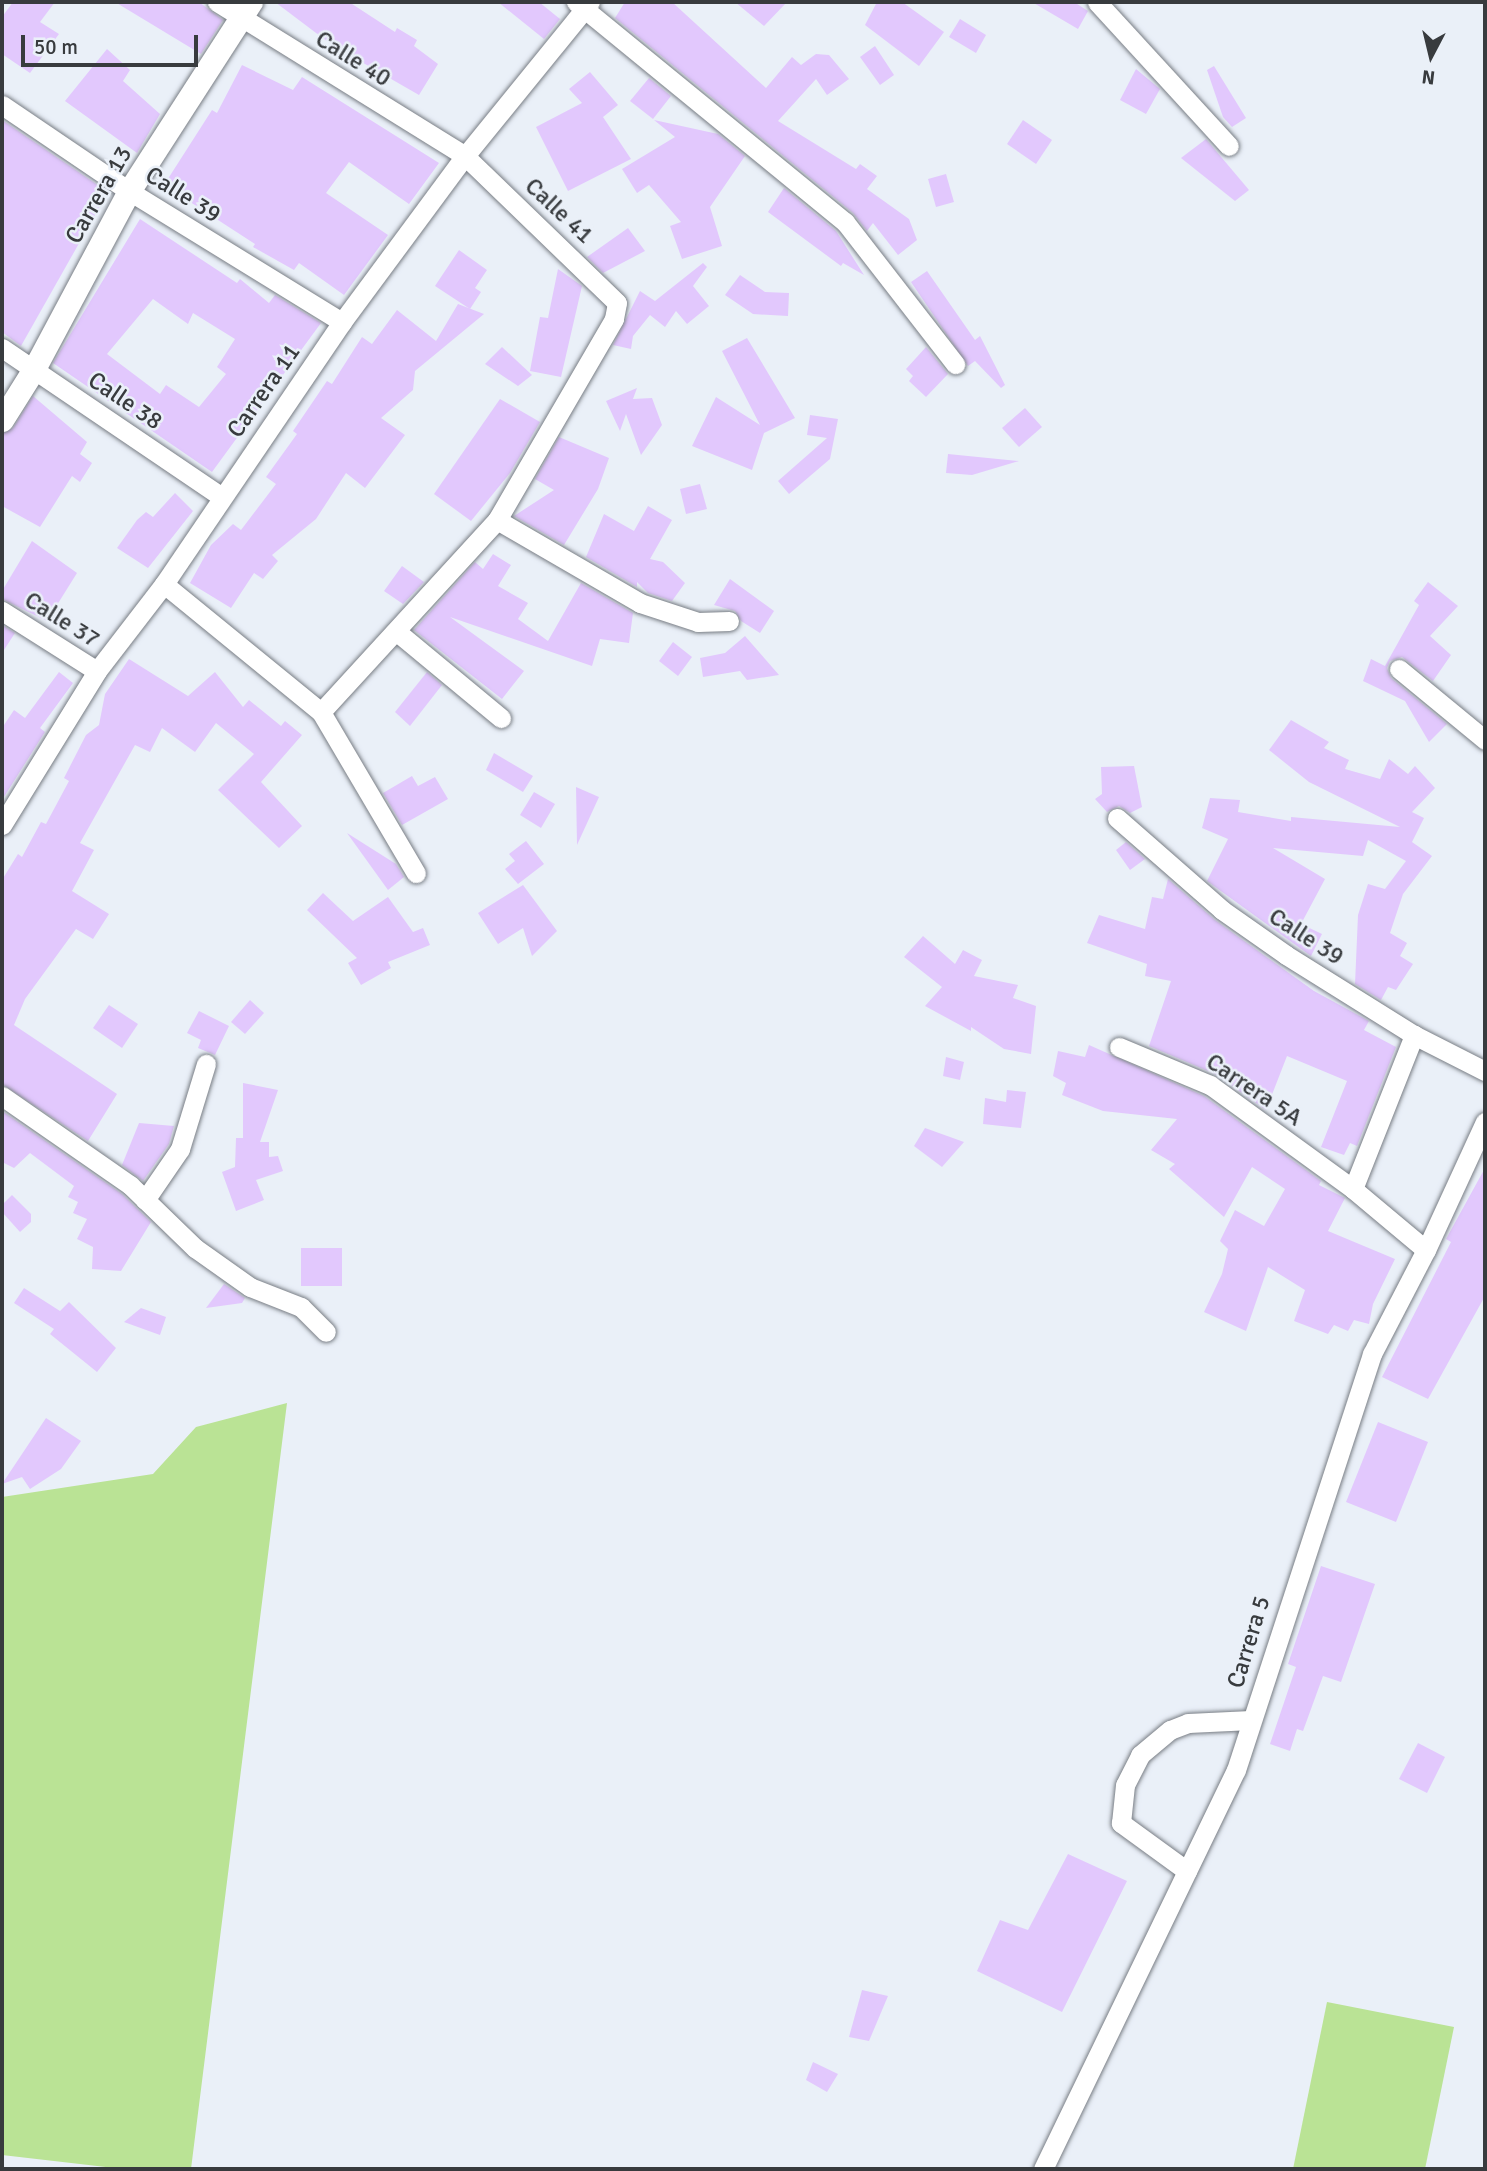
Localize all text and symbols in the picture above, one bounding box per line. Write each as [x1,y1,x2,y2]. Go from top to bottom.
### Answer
scale bar [24,21,201,65]
north arrow [1396,21,1466,91]
street label: Calle 40 [310,25,396,93]
text: 50 m [34,34,78,60]
text: N [1420,64,1436,90]
street label: Carrera 13 [60,141,138,249]
street label: Calle 39 [140,161,226,229]
street label: Calle 41 [519,172,599,250]
street label: Carrera 11 [221,339,307,443]
street label: Calle 38 [82,366,168,436]
street label: Calle 37 [19,586,105,654]
street label: Calle 39 [1263,902,1349,972]
street label: Carrera 5A [1201,1047,1307,1133]
street label: Carrera 5 [1221,1592,1277,1692]

